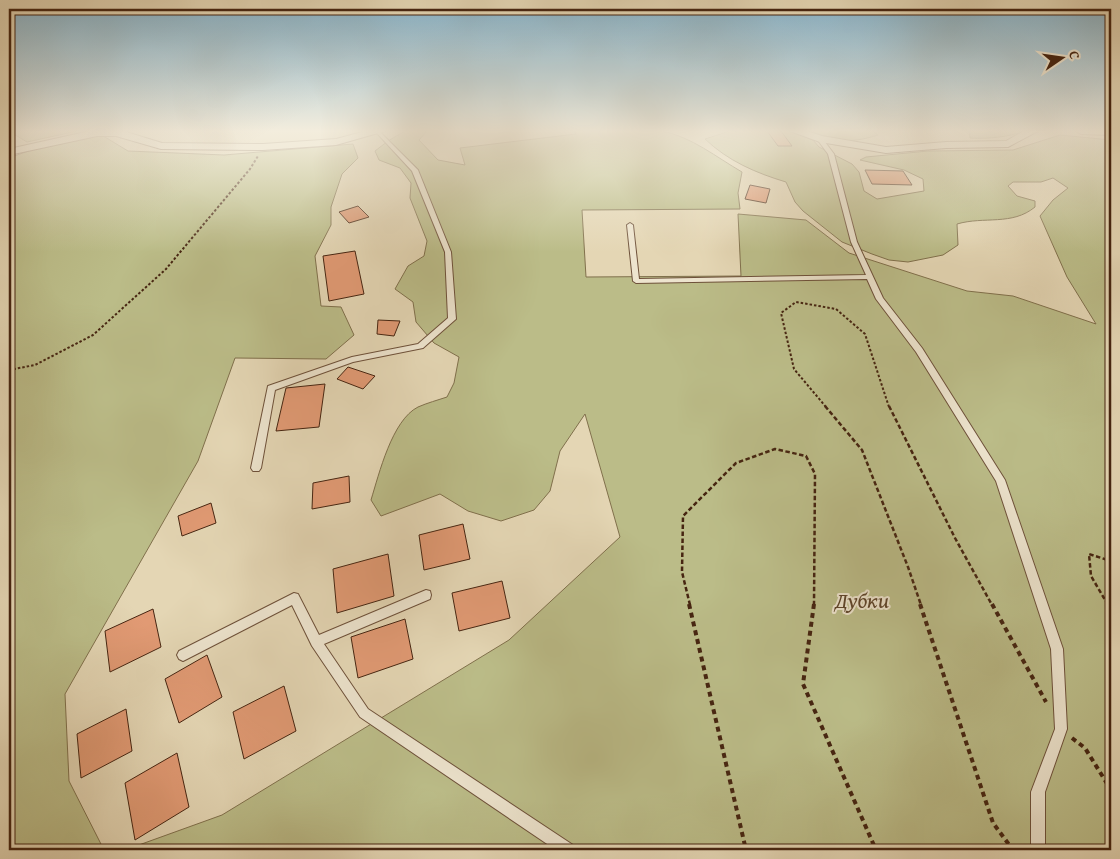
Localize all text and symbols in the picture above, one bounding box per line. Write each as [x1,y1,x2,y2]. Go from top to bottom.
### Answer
north arrow [1038,32,1088,82]
text: С [1064,49,1085,61]
park label: Дубки [833,584,889,616]

